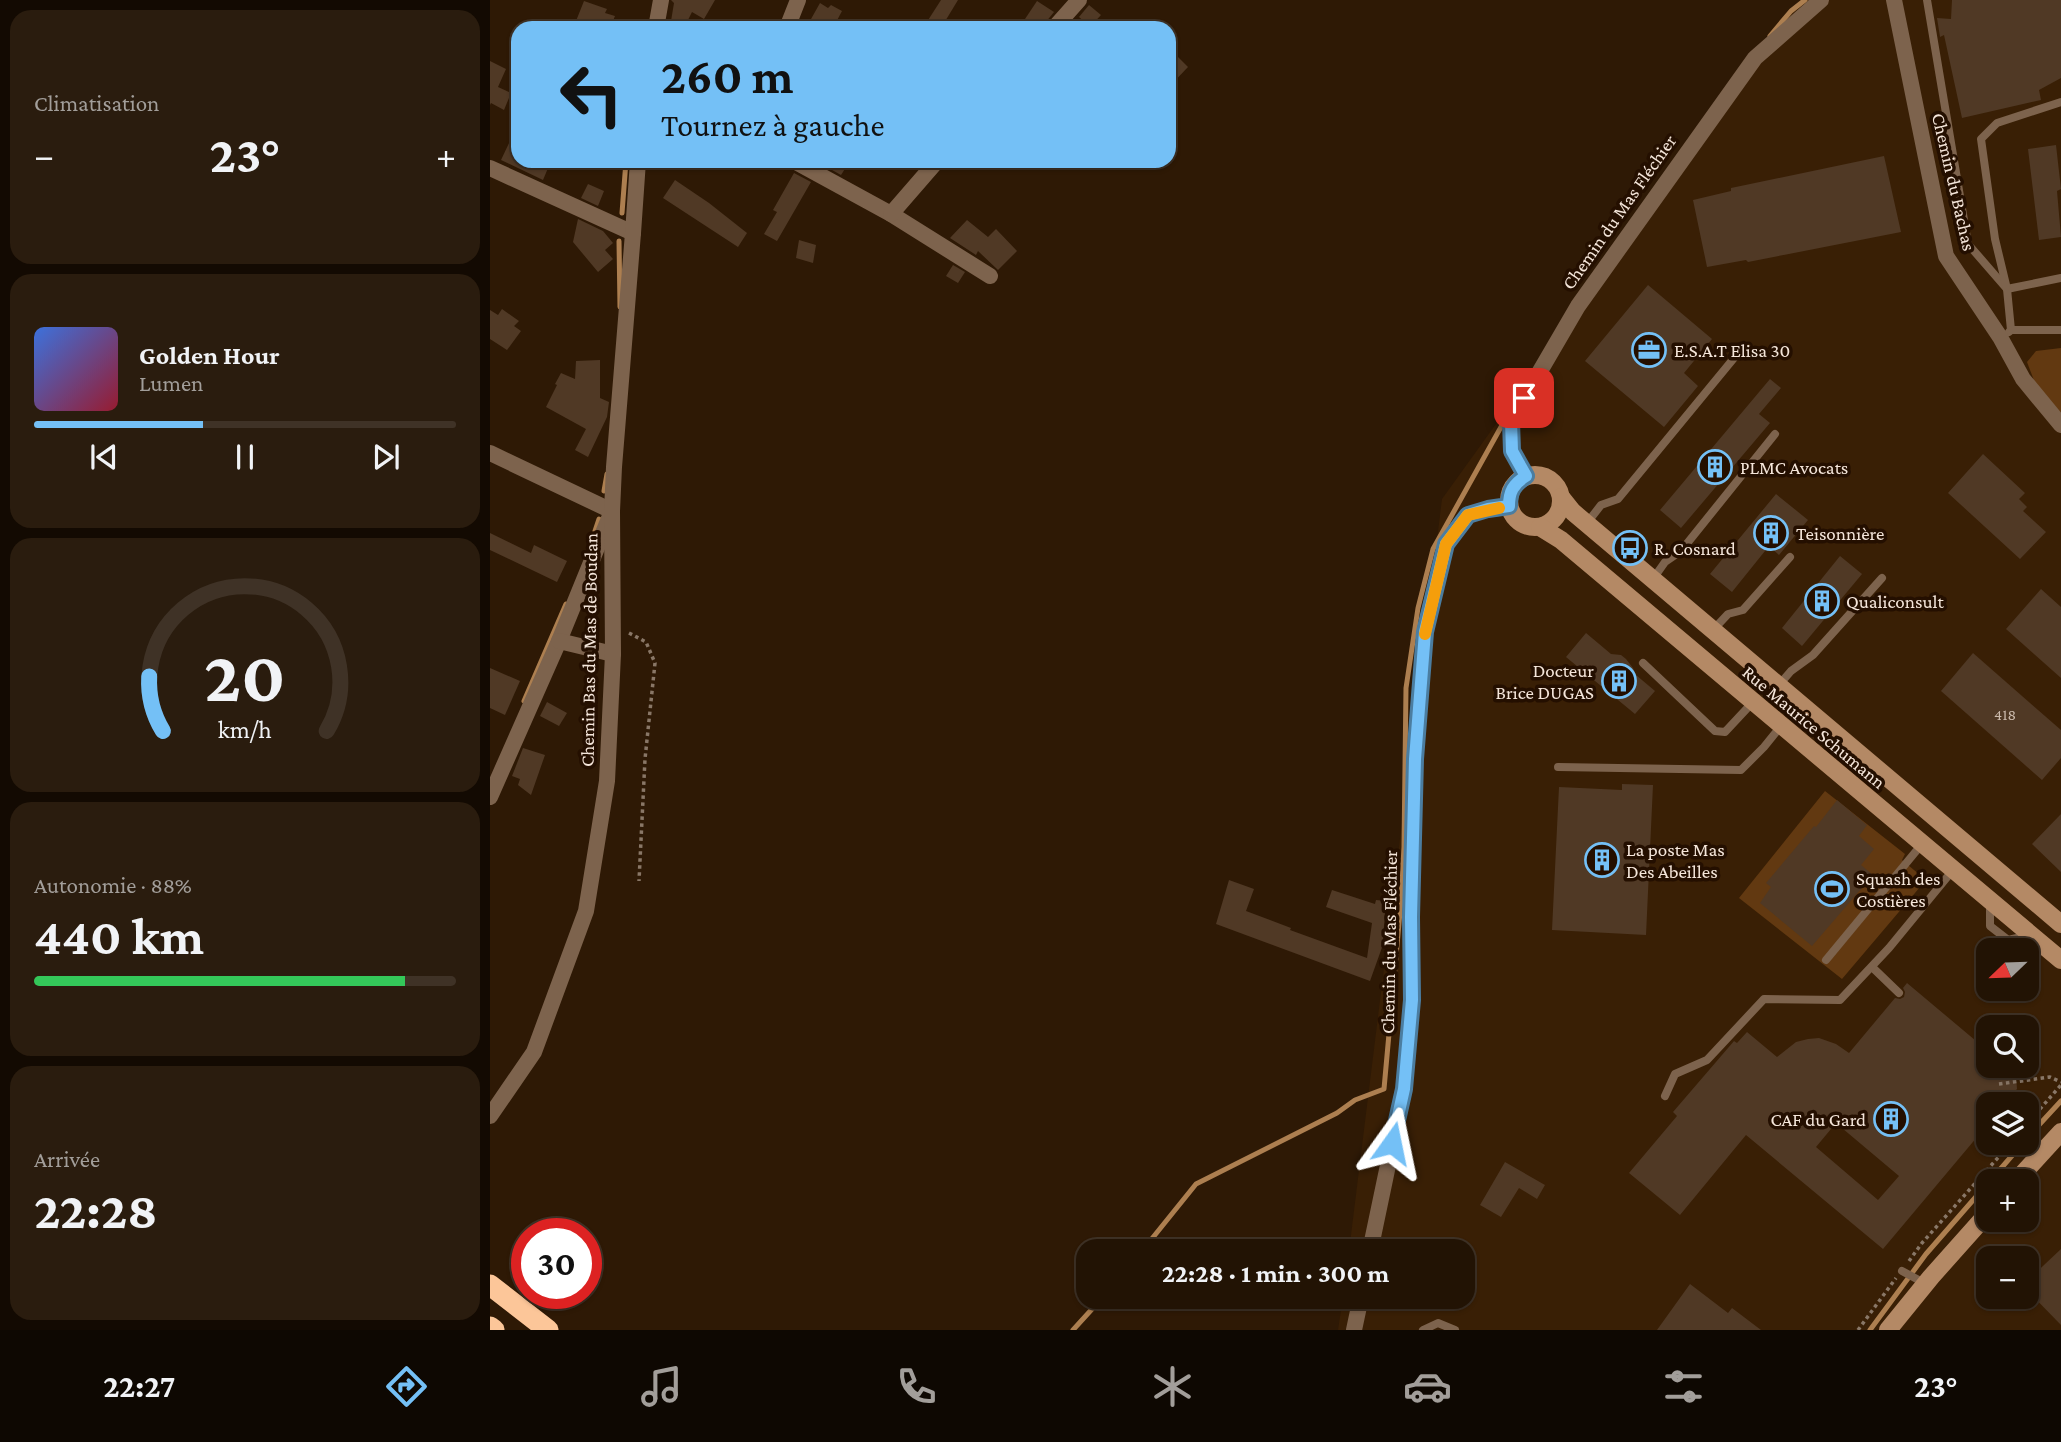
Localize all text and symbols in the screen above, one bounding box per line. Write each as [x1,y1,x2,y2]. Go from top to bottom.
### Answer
icon: left [546,49,637,140]
text: 260 m [661,49,793,104]
text: Climatisation [34,90,159,116]
text: Tournez à gauche [661,107,884,143]
street label: Chemin du Bachas [1928,111,1980,253]
text: 23° [209,125,281,183]
street label: Chemin du Mas Fléchier [1558,130,1680,293]
text: − [34,134,54,176]
text: + [436,134,456,176]
office icon: E.S.A.T Elisa 30 [1630,331,1668,369]
place label: E.S.A.T Elisa 30 [1674,340,1790,361]
text: Golden Hour [139,341,280,370]
pin [1494,368,1554,428]
text: Lumen [139,370,203,396]
icon: arrive [1505,379,1543,417]
icon: previous [85,438,123,476]
icon: pause [226,438,264,476]
icon: next [367,438,405,476]
building icon: PLMC Avocats [1696,448,1734,486]
place label: PLMC Avocats [1740,457,1848,478]
building icon: Teisonnière [1752,514,1790,552]
place label: Teisonnière [1796,523,1884,544]
bus stop icon: R. Cosnard [1611,529,1649,567]
street label: Chemin Bas du Mas de Boudan [576,533,602,767]
place label: R. Cosnard [1654,538,1736,559]
building icon: Qualiconsult [1803,582,1841,620]
place label: Qualiconsult [1846,591,1945,612]
text: 20 [204,636,286,717]
place label: Docteur Brice DUGAS [1496,660,1594,703]
street label: Rue Maurice Schumann [1738,661,1890,793]
building icon: Docteur Brice DUGAS [1600,662,1638,700]
house number: 418 [1994,706,2016,723]
text: km/h [218,716,272,743]
place label: La poste Mas Des Abeilles [1626,839,1725,882]
building icon: La poste Mas Des Abeilles [1583,841,1621,879]
street label: Chemin du Mas Fléchier [1377,850,1401,1034]
place label: Squash des Costières [1856,868,1941,911]
sports icon: Squash des Costières [1813,870,1851,908]
text: Autonomie · 88% [34,872,192,898]
text: 440 km [34,907,204,965]
north arrow [1976,938,2039,1001]
map controls [1976,938,2039,1309]
button: search [1976,1015,2039,1078]
button: layers [1976,1092,2039,1155]
building icon: CAF du Gard [1872,1100,1910,1138]
position arrow [1355,1106,1429,1180]
place label: CAF du Gard [1770,1109,1866,1130]
text: Arrivée [34,1146,100,1172]
button: + [1976,1169,2039,1232]
text: 22:28 [34,1181,158,1239]
speed limit sign: 30 [511,1218,602,1309]
button: − [1976,1246,2039,1309]
text: 22:28 · 1 min · 300 m [1162,1259,1389,1288]
icon: directions [382,1362,431,1411]
icon: music [637,1362,686,1411]
icon: phone [892,1362,941,1411]
icon: climate [1148,1362,1197,1411]
icon: car [1403,1362,1452,1411]
icon: filters [1659,1362,1708,1411]
text: 22:27 [103,1368,175,1404]
text: 23° [1914,1368,1958,1404]

